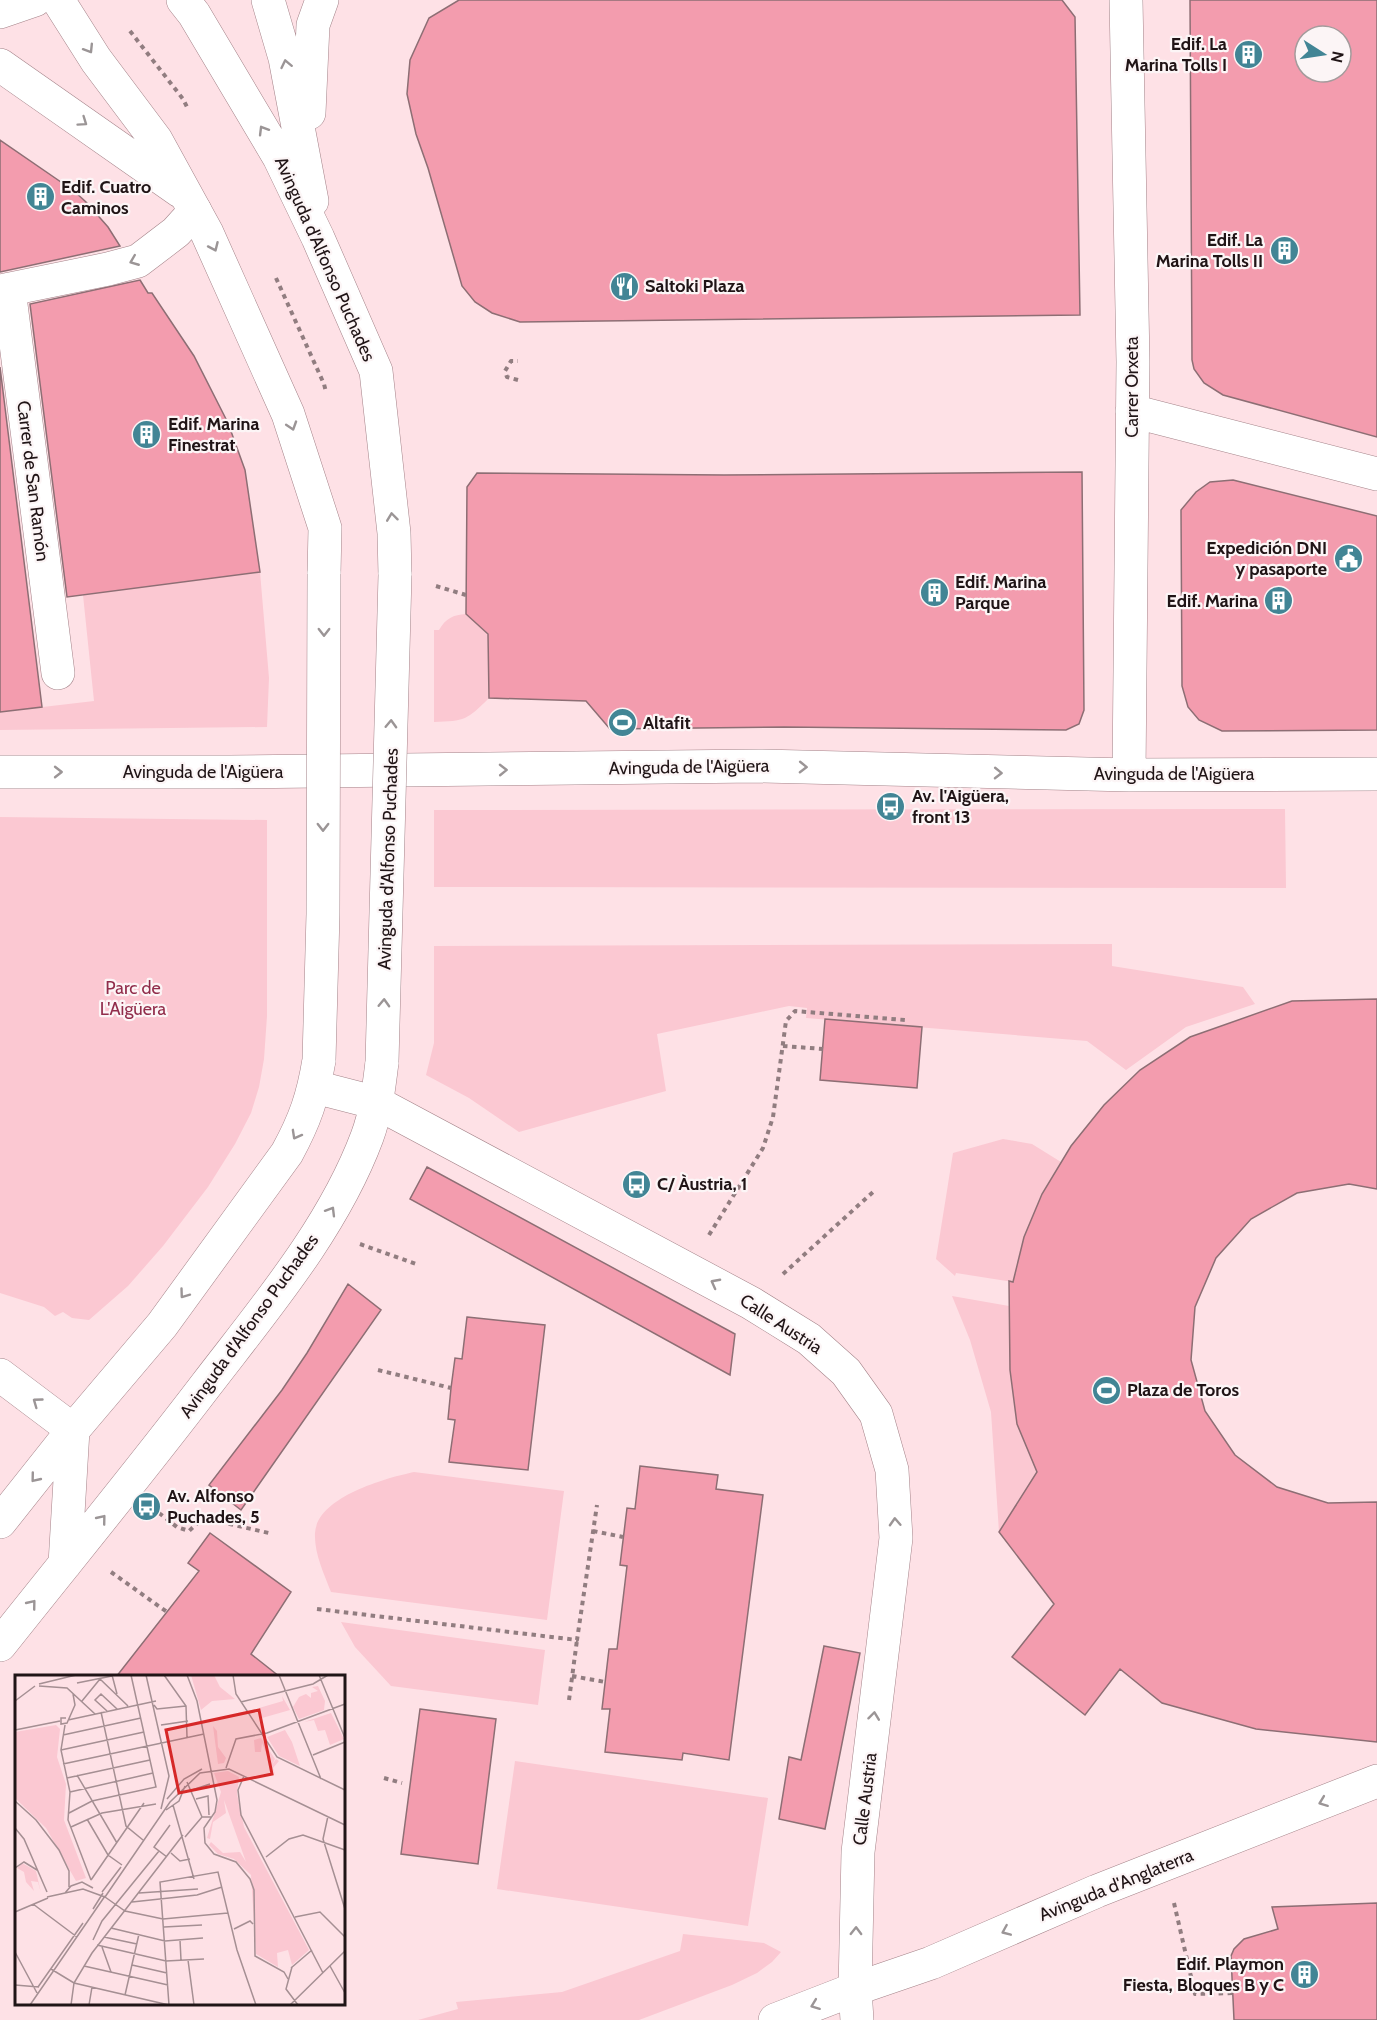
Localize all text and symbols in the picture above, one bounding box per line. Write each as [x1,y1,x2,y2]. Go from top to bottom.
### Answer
north arrow [1293,24,1353,84]
place label: Edif. La Marina Tolls I [1125,33,1227,76]
building icon: Edif. La Marina Tolls I [1232,38,1264,70]
one-way arrow [82,42,93,53]
text: N [1327,50,1348,65]
one-way arrow [281,59,294,69]
one-way arrow [76,115,87,126]
one-way arrow [259,126,271,136]
street label: Avinguda d'Alfonso Puchades [270,153,380,365]
place label: Edif. Cuatro Caminos [61,176,151,219]
building icon: Edif. Cuatro Caminos [24,181,56,213]
place label: Edif. La Marina Tolls II [1156,229,1263,272]
building icon: Edif. La Marina Tolls II [1268,234,1300,266]
one-way arrow [206,241,218,252]
one-way arrow [130,254,141,266]
restaurant icon: Saltoki Plaza [608,270,640,302]
place label: Saltoki Plaza [645,275,744,297]
street label: Carrer Orxeta [1121,336,1143,438]
street label: Carrer de San Ramón [12,400,54,562]
place label: Edif. Marina Finestrat [168,413,259,456]
building icon: Edif. Marina Finestrat [131,418,163,450]
one-way arrow [284,420,297,431]
one-way arrow [387,512,399,521]
place label: Expedición DNI y pasaporte [1206,537,1327,580]
public building icon: Expedición DNI y pasaporte [1332,542,1364,574]
place label: Edif. Marina Parque [955,571,1046,614]
building icon: Edif. Marina Parque [918,576,950,608]
building icon: Edif. Marina [1263,585,1295,617]
place label: Edif. Marina [1167,590,1258,612]
one-way arrow [318,628,330,637]
sports icon: Altafit [606,707,638,739]
place label: Altafit [643,712,691,734]
one-way arrow [385,720,398,729]
street label: Avinguda d'Alfonso Puchades [373,748,403,970]
street label: Avinguda de l'Aigüera [608,755,770,779]
street label: Avinguda de l'Aigüera [123,761,284,783]
one-way arrow [799,761,808,773]
one-way arrow [499,763,508,776]
street label: Avinguda de l'Aigüera [1094,763,1255,785]
one-way arrow [54,766,63,778]
one-way arrow [994,766,1003,779]
place label: Av. l'Aigüera, front 13 [912,785,1009,828]
bus stop icon: Av. l'Aigüera, front 13 [875,790,907,822]
one-way arrow [317,823,329,832]
park label: Parc de L'Aigüera [100,977,167,1020]
one-way arrow [378,999,390,1008]
one-way arrow [292,1129,303,1139]
bus stop icon: C/ Àustria, 1 [620,1168,652,1200]
place label: C/ Àustria, 1 [657,1173,747,1195]
one-way arrow [323,1207,335,1217]
street label: Avinguda d'Alfonso Puchades [175,1230,323,1422]
one-way arrow [711,1279,721,1290]
one-way arrow [180,1288,191,1299]
street label: Calle Austria [736,1289,826,1359]
sports icon: Plaza de Toros [1090,1374,1122,1406]
place label: Plaza de Toros [1127,1379,1239,1401]
one-way arrow [32,1399,43,1410]
one-way arrow [31,1471,42,1482]
place label: Av. Alfonso Puchades, 5 [167,1485,260,1528]
bus stop icon: Av. Alfonso Puchades, 5 [130,1490,162,1522]
one-way arrow [95,1515,106,1526]
one-way arrow [889,1517,902,1526]
one-way arrow [25,1600,36,1611]
inset map [15,1675,345,2005]
one-way arrow [868,1711,880,1720]
street label: Calle Austria [848,1751,882,1847]
one-way arrow [1318,1795,1328,1808]
street label: Avinguda d'Anglaterra [1036,1844,1197,1926]
one-way arrow [1001,1924,1012,1936]
one-way arrow [850,1926,863,1935]
place label: Edif. Playmon Fiesta, Bloques B y C [1123,1953,1284,1996]
building icon: Edif. Playmon Fiesta, Bloques B y C [1289,1958,1321,1990]
one-way arrow [810,1997,821,2010]

